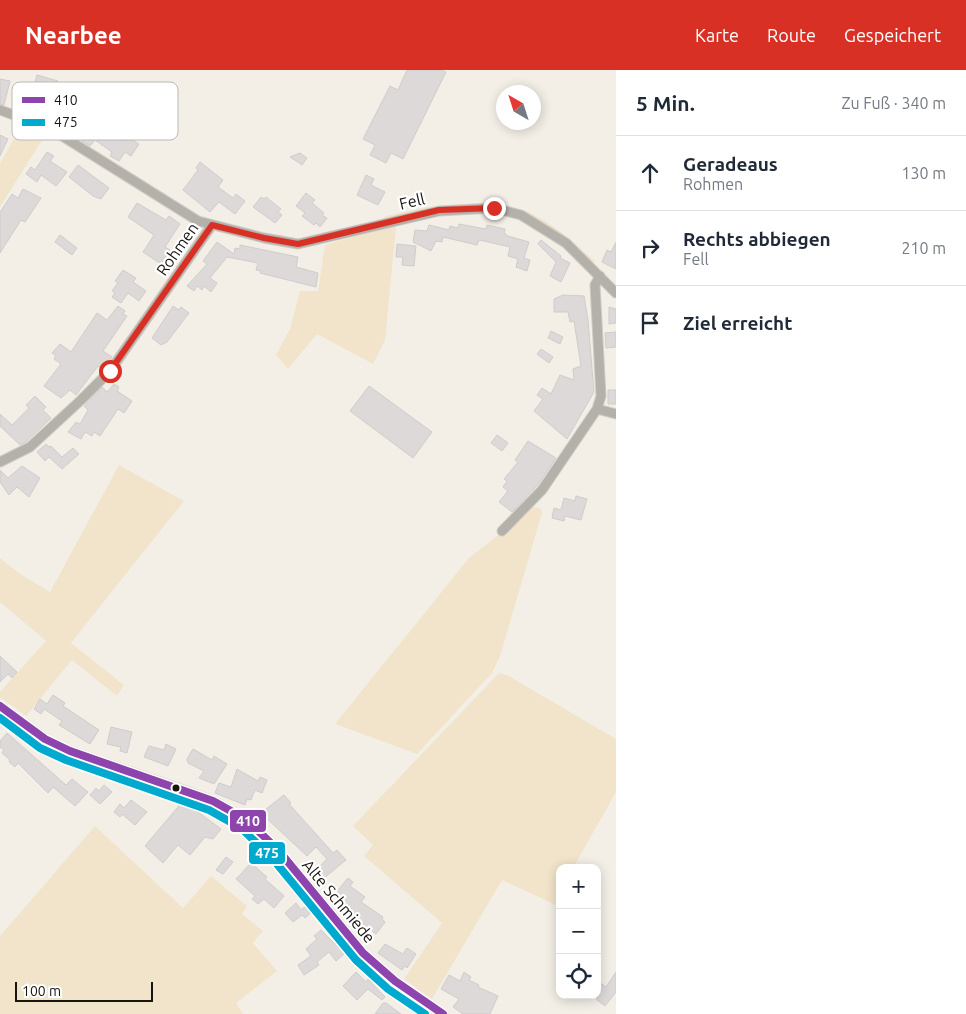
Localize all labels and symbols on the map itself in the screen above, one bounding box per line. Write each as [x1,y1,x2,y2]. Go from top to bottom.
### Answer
legend [12,82,178,140]
north arrow [496,85,541,130]
text: 410 [54,92,78,108]
text: 475 [54,114,78,130]
street label: Fell [397,189,427,213]
route end [483,197,506,220]
street label: Rohmen [152,219,202,279]
route start [99,360,122,383]
unlabelled marker [171,783,181,793]
line badge: 410 [229,809,267,833]
text: 410 [236,813,260,829]
line badge: 475 [248,841,286,865]
text: 475 [255,845,279,861]
street label: Alte Schmiede [299,856,379,946]
scale bar [15,979,152,1002]

